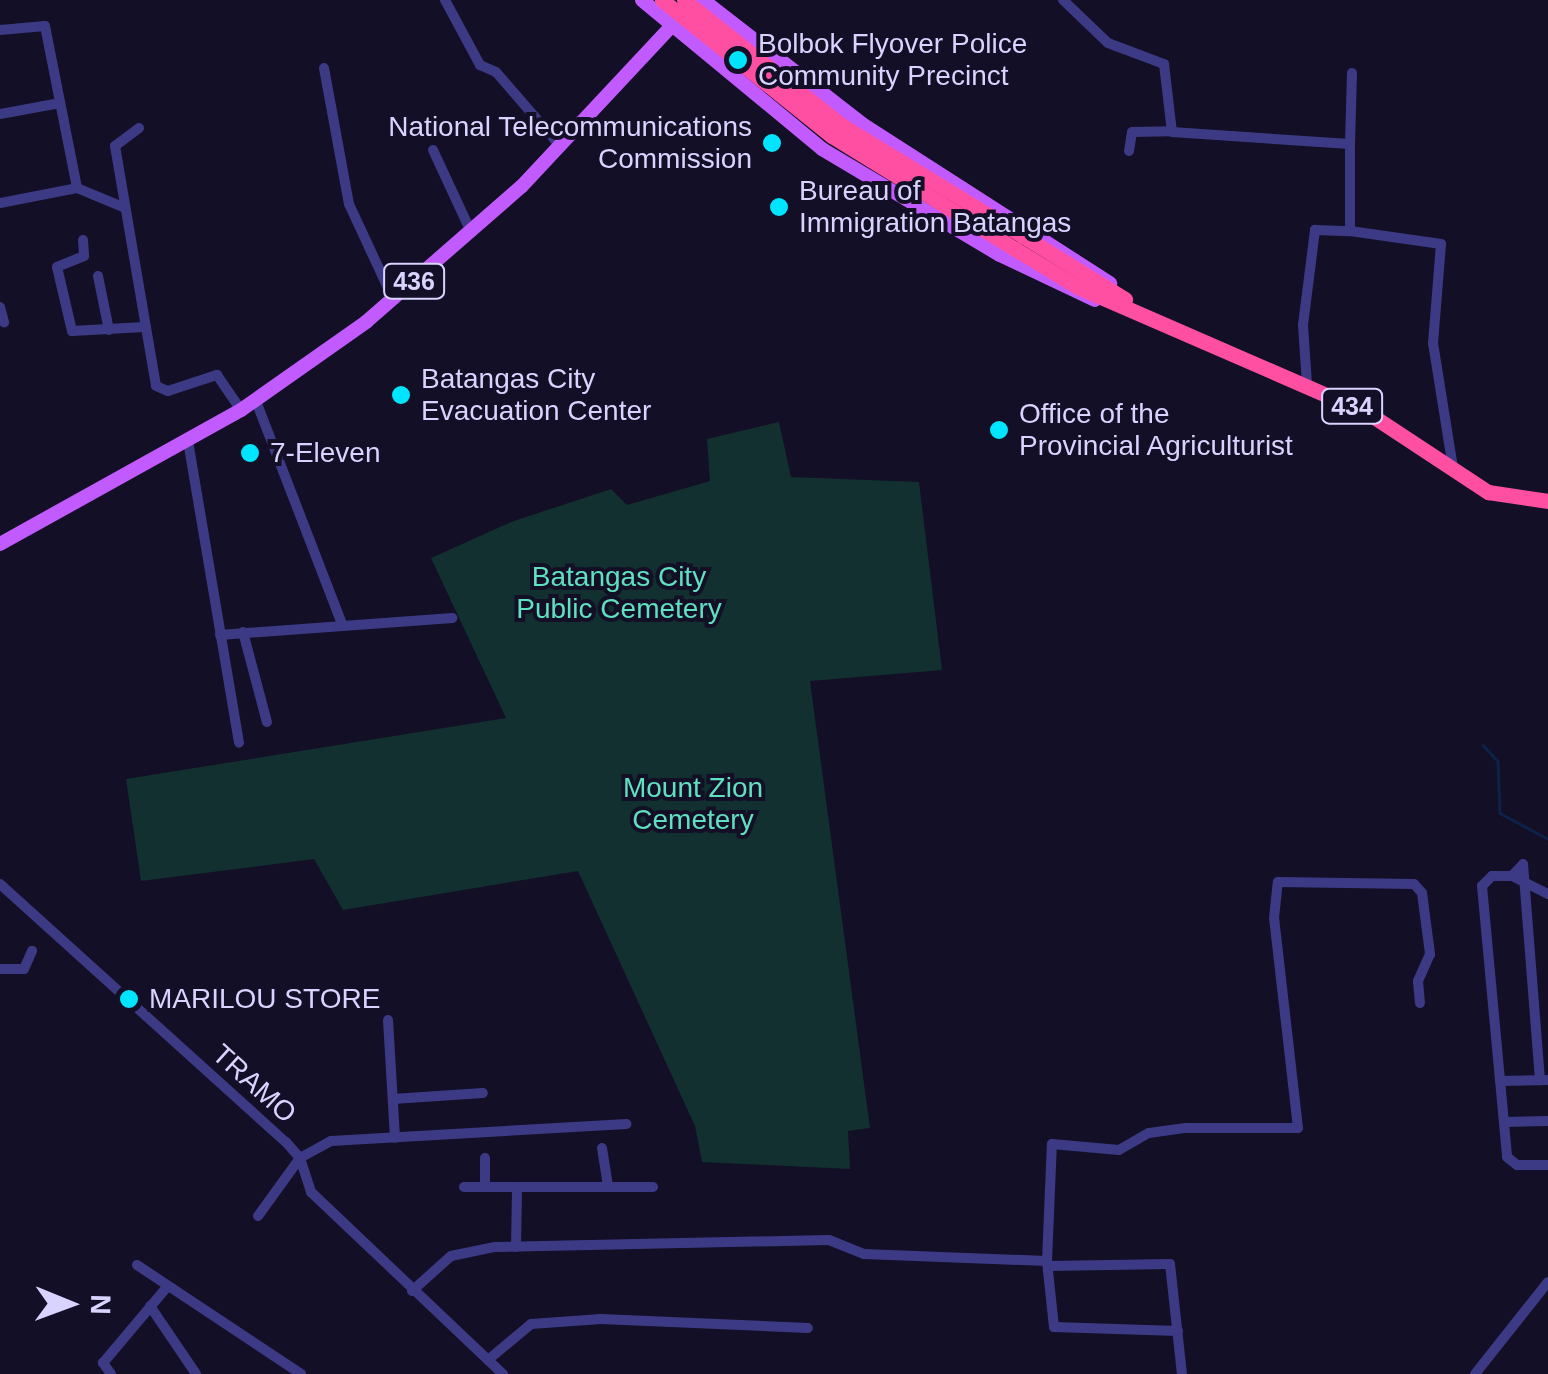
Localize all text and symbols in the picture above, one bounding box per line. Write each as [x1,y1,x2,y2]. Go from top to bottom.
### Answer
place label: Bolbok Flyover Police Community Precinct [758,27,1027,93]
marker: Bolbok Flyover Police Community Precinct [727,49,749,71]
place label: National Telecommunications Commission [388,110,752,176]
marker: National Telecommunications Commission [761,132,783,154]
place label: Bureau of Immigration Batangas [799,174,1071,240]
marker: Bureau of Immigration Batangas [768,196,790,218]
road number: 436 [382,261,446,301]
place label: Batangas City Evacuation Center [421,362,651,428]
marker: Batangas City Evacuation Center [390,384,412,406]
road number: 434 [1320,386,1384,426]
place label: Office of the Provincial Agriculturist [1019,397,1294,463]
marker: Office of the Provincial Agriculturist [988,419,1010,441]
place label: 7-Eleven [270,436,381,470]
marker: 7-Eleven [239,442,261,464]
park label: Batangas City Public Cemetery [516,560,722,626]
park label: Mount Zion Cemetery [623,771,763,837]
place label: MARILOU STORE [149,982,380,1016]
marker: MARILOU STORE [118,988,140,1010]
street label: TRAMO [205,1038,303,1130]
north arrow [20,1254,120,1354]
text: N [85,1294,116,1315]

